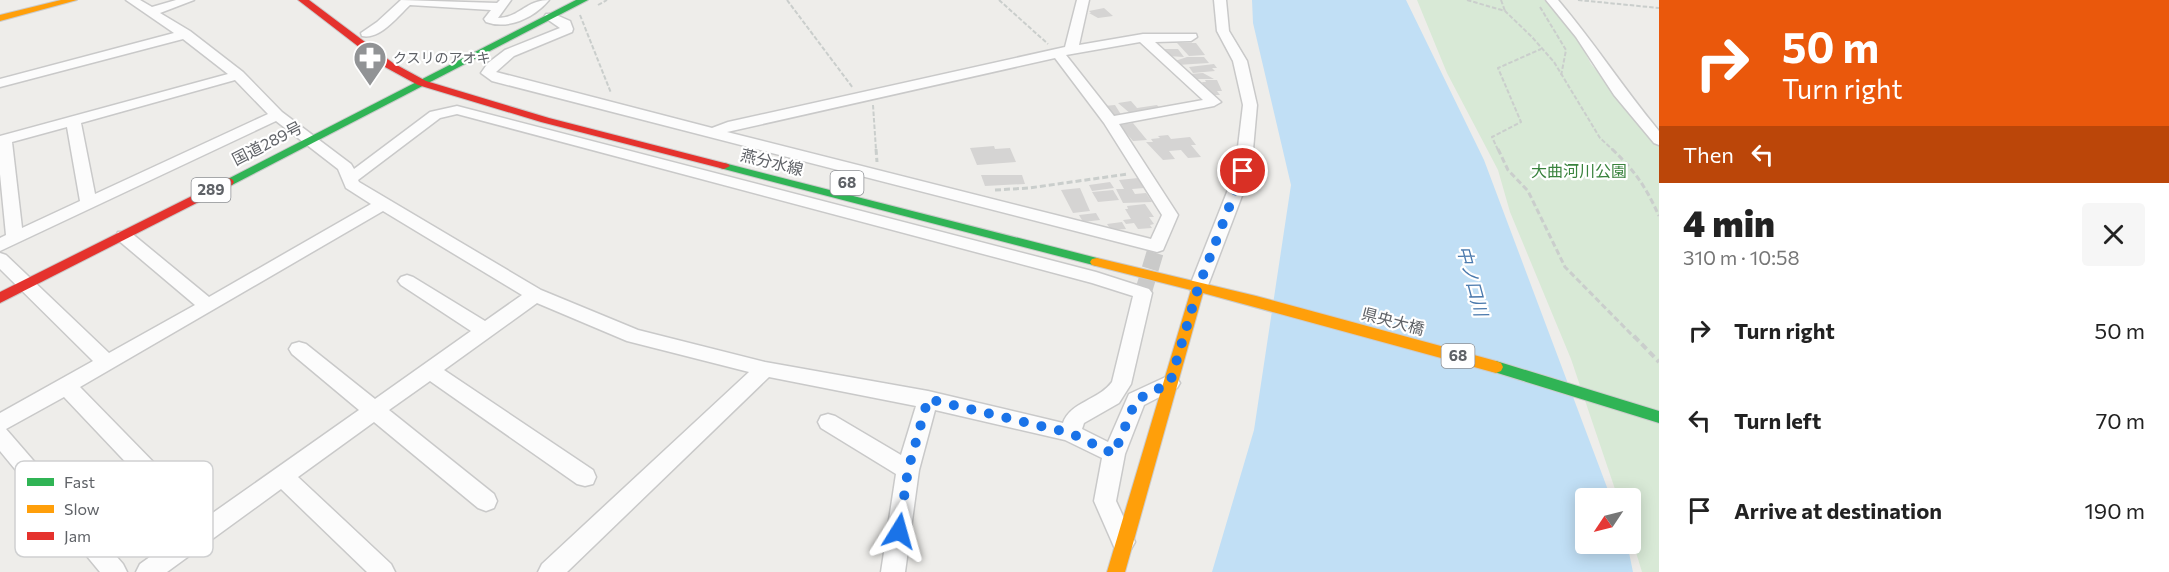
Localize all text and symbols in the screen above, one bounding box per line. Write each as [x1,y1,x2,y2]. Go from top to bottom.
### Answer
text: 50 m [1782,20,1879,72]
icon: right [1683,24,1761,102]
pharmacy icon: クスリのアオキ [352,40,388,87]
place label: クスリのアオキ [393,49,491,66]
text: Turn right [1782,72,1902,105]
street label: 国道289号 [228,117,305,168]
icon: left [1746,138,1779,171]
text: Then [1683,141,1734,168]
street label: 燕分水線 [739,145,805,178]
pin [1217,145,1268,196]
icon: arrive [1226,154,1259,187]
park label: 大曲河川公園 [1531,161,1627,180]
road number: 68 [830,171,864,195]
road number: 289 [192,178,230,202]
text: 4 min [1683,200,1775,244]
button: close [2082,203,2145,266]
water label: 中ノ口川 [1453,243,1493,320]
text: 310 m · 10:58 [1683,245,1800,269]
street label: 県央大橋 [1360,303,1427,338]
icon: right [1683,314,1716,347]
text: Turn right [1734,317,1835,344]
text: 50 m [2095,317,2145,344]
road number: 68 [1442,344,1474,368]
icon: left [1683,404,1716,437]
text: Turn left [1734,407,1821,434]
text: 70 m [2096,407,2145,434]
legend [15,461,213,557]
text: Fast [64,472,95,491]
north arrow [1575,488,1641,554]
map controls [1575,488,1641,554]
icon: arrive [1683,494,1716,527]
text: Arrive at destination [1734,497,1942,524]
text: 190 m [2084,497,2145,524]
text: Slow [64,499,100,518]
position arrow [867,499,931,563]
text: Jam [64,526,91,545]

